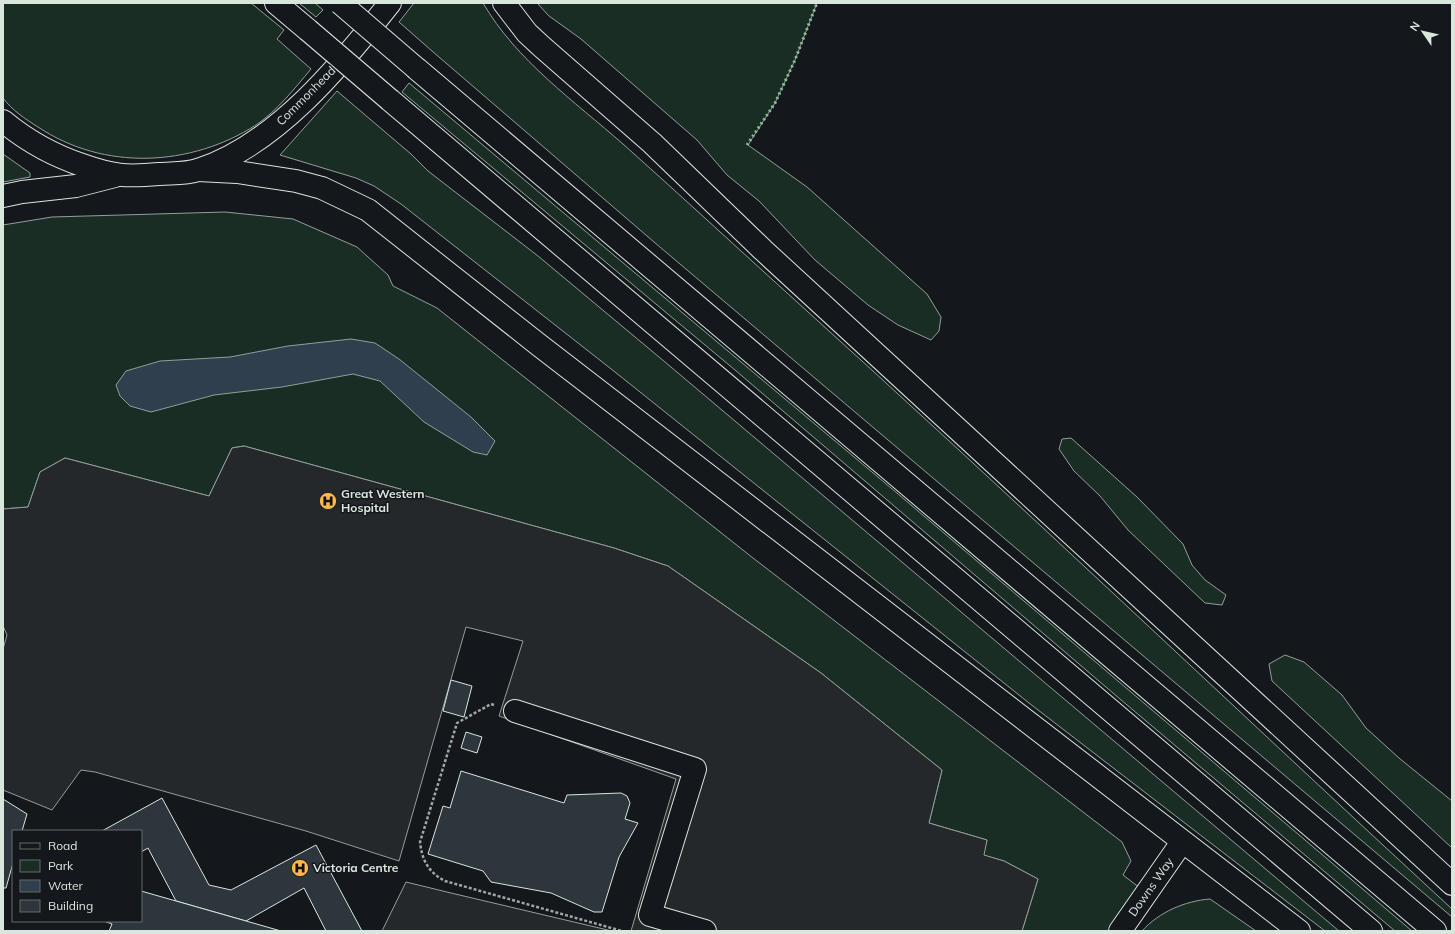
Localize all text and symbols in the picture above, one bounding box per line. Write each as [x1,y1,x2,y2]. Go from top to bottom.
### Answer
north arrow [1403,12,1443,52]
text: N [1407,19,1423,34]
street label: Commonhead [273,63,338,128]
place label: Great Western Hospital [341,486,425,515]
hospital icon: Great Western Hospital [318,491,338,511]
legend [12,830,142,922]
text: Road [48,838,77,853]
street label: Downs Way [1125,854,1177,919]
text: Park [48,858,74,873]
hospital icon: Victoria Centre [290,858,310,878]
place label: Victoria Centre [312,860,399,875]
text: Water [48,878,84,893]
text: Building [48,898,93,913]

